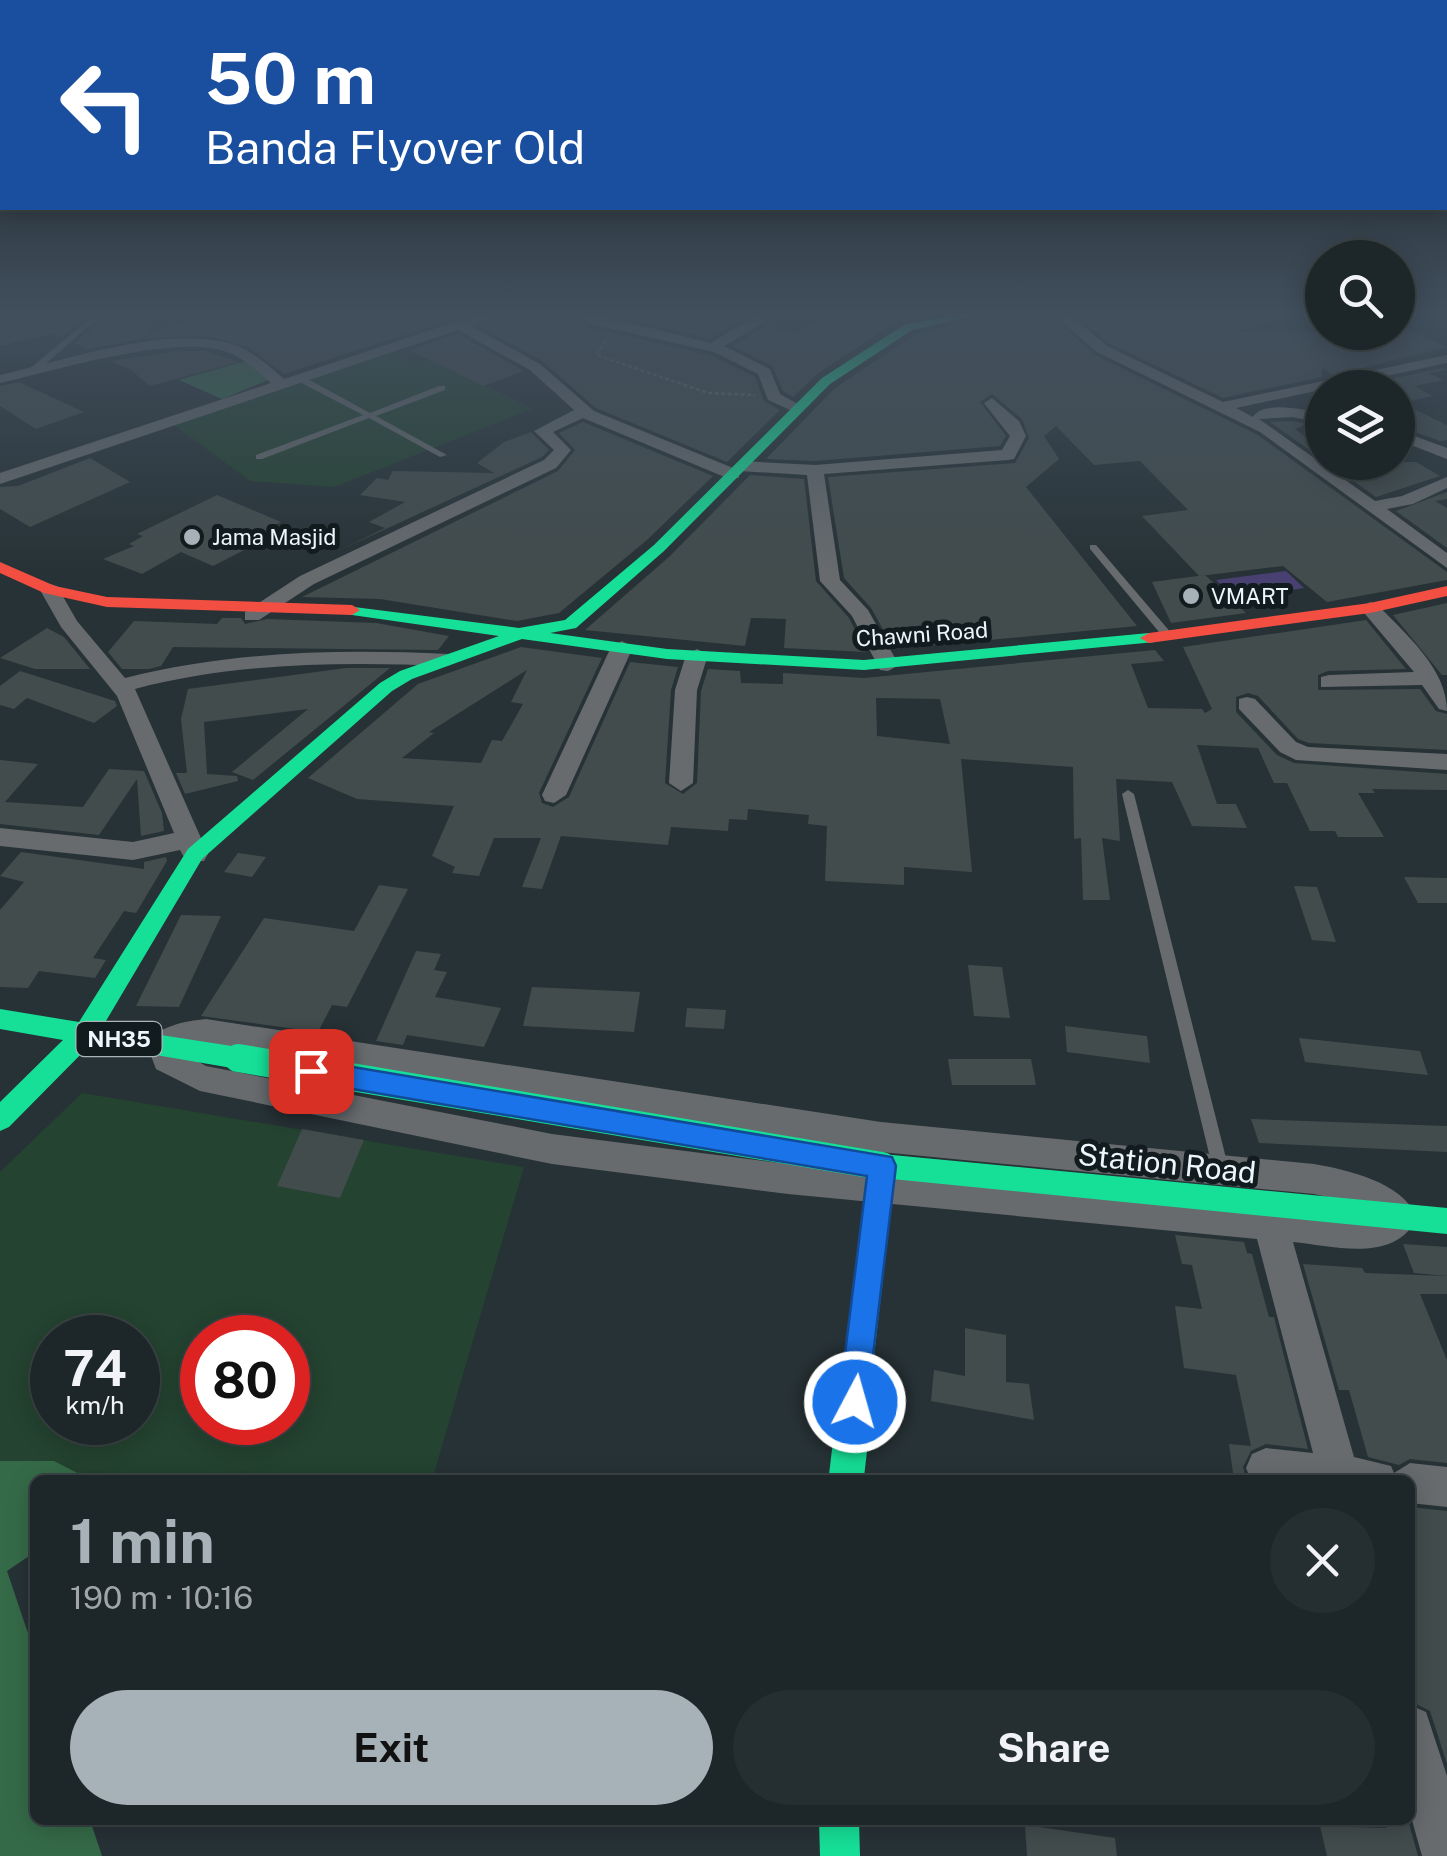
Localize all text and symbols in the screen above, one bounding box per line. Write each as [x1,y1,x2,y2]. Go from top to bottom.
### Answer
text: 50 m [205,37,376,120]
icon: left [40,40,170,170]
text: Banda Flyover Old [205,121,585,174]
map controls [1305,240,1415,480]
button: search [1305,240,1415,350]
button: layers [1305,370,1415,480]
place label: Jama Masjid [212,524,336,550]
marker: Jama Masjid [181,526,203,548]
place label: VMART [1211,583,1289,609]
marker: VMART [1180,585,1202,607]
street label: Chawni Road [855,616,989,652]
road number: NH35 [76,1022,162,1056]
pin [269,1029,354,1114]
icon: arrive [284,1044,339,1099]
street label: Station Road [1076,1136,1258,1190]
speed limit sign: 80 [180,1315,310,1445]
text: 74 [63,1338,127,1397]
position arrow [803,1350,907,1454]
text: km/h [66,1390,124,1420]
text: 1 min [70,1506,215,1577]
button: close [1270,1508,1375,1613]
text: 190 m · 10:16 [70,1579,253,1616]
button: Exit [70,1690,713,1805]
button: Share [733,1690,1375,1805]

